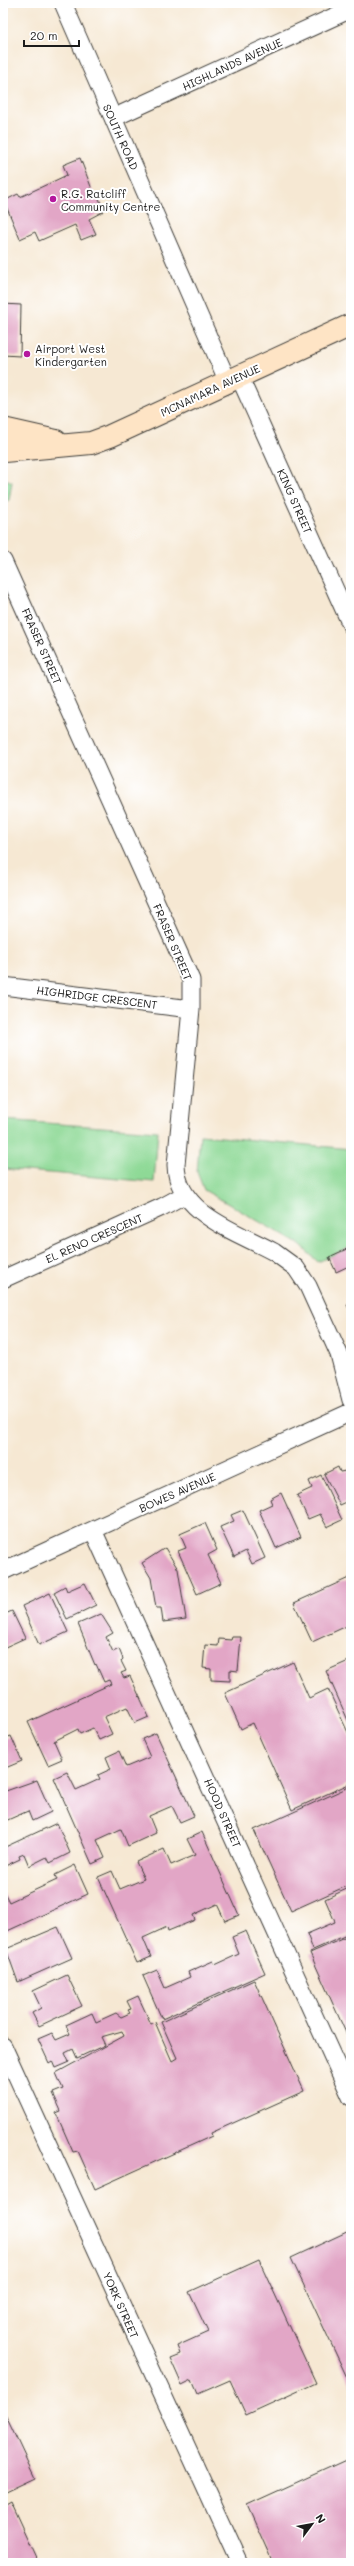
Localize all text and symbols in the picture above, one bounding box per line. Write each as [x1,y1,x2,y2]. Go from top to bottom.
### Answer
scale bar [24,22,79,48]
text: 20 m [30,27,58,43]
street label: HIGHLANDS AVENUE [180,34,284,94]
street label: SOUTH ROAD [100,102,142,172]
place label: R.G. Ratcliff Community Centre [61,186,161,214]
marker: R.G. Ratcliff Community Centre [48,194,58,204]
place label: Airport West Kindergarten [35,341,107,369]
marker: Airport West Kindergarten [22,349,32,359]
street label: MCNAMARA AVENUE [158,360,262,420]
street label: KING STREET [274,466,316,536]
street label: FRASER STREET [18,606,66,686]
street label: FRASER STREET [150,901,196,983]
street label: HIGHRIDGE CRESCENT [36,982,158,1012]
street label: EL RENO CRESCENT [43,1210,145,1266]
street label: BOWES AVENUE [136,1468,218,1516]
street label: HOOD STREET [201,1776,245,1850]
street label: YORK STREET [100,2269,142,2341]
north arrow [292,2504,332,2544]
text: N [312,2511,329,2526]

